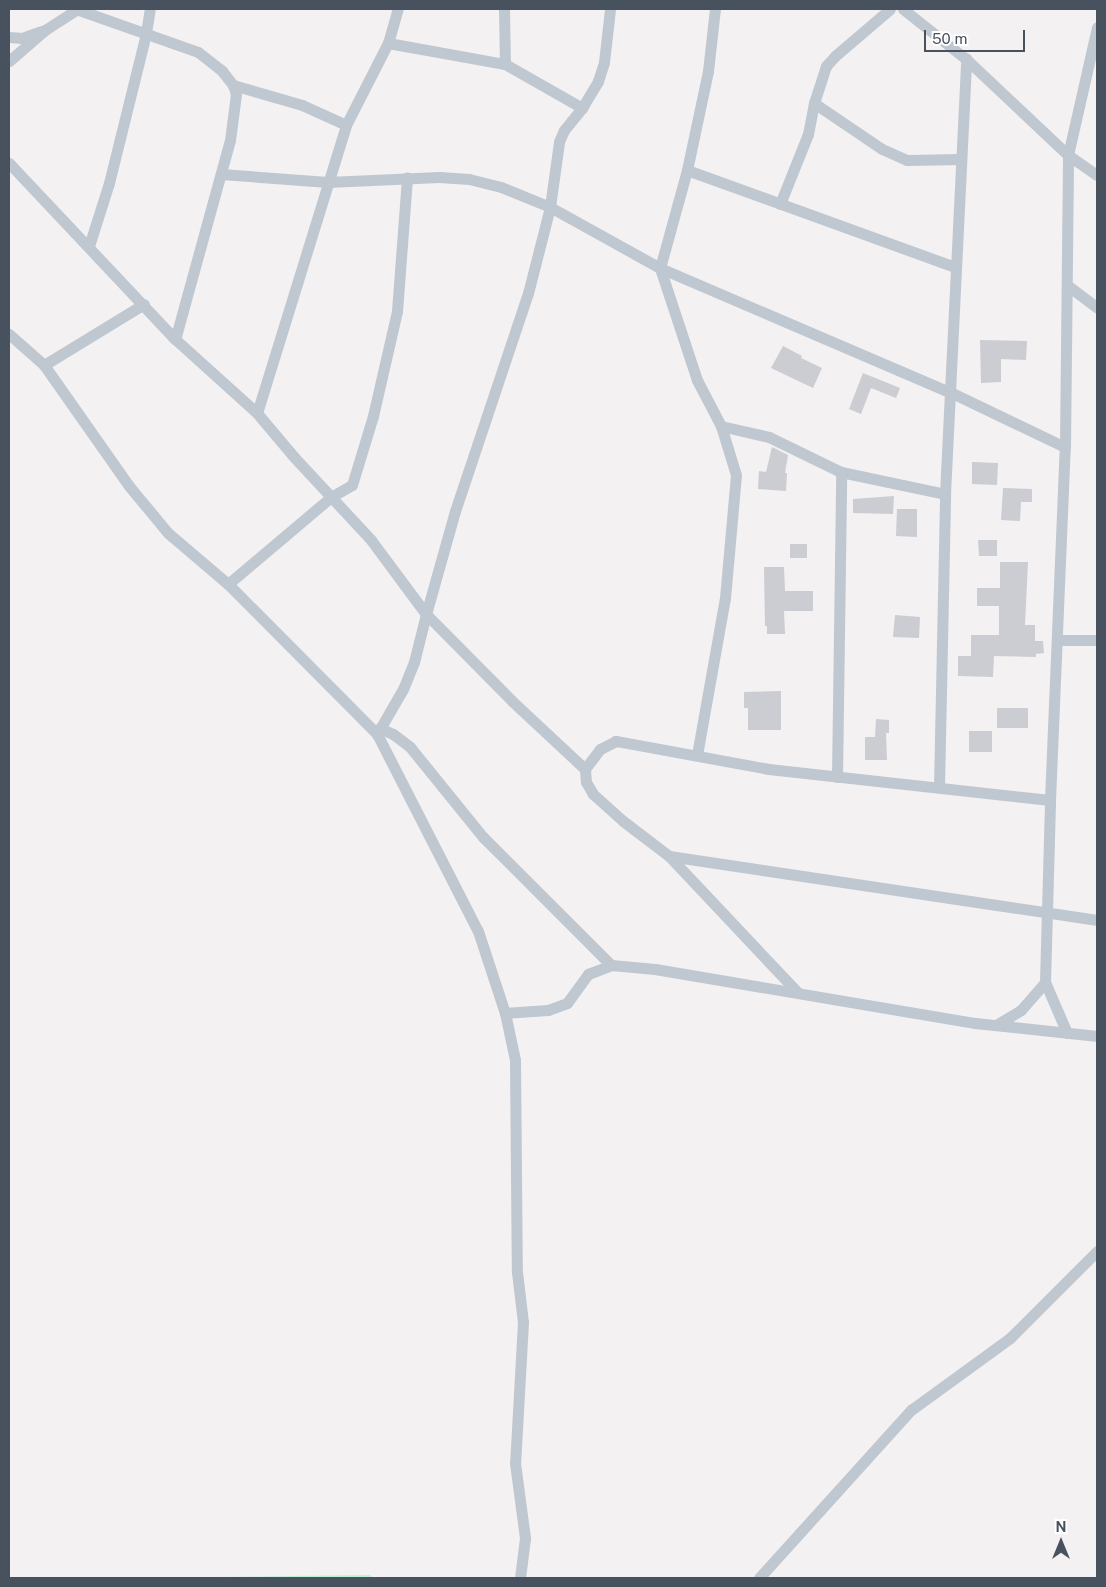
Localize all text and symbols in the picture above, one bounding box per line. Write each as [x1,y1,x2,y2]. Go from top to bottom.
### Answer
scale bar [926,20,1027,52]
text: 50 m [932,30,967,47]
north arrow [1036,1517,1086,1567]
text: N [1056,1519,1066,1535]

